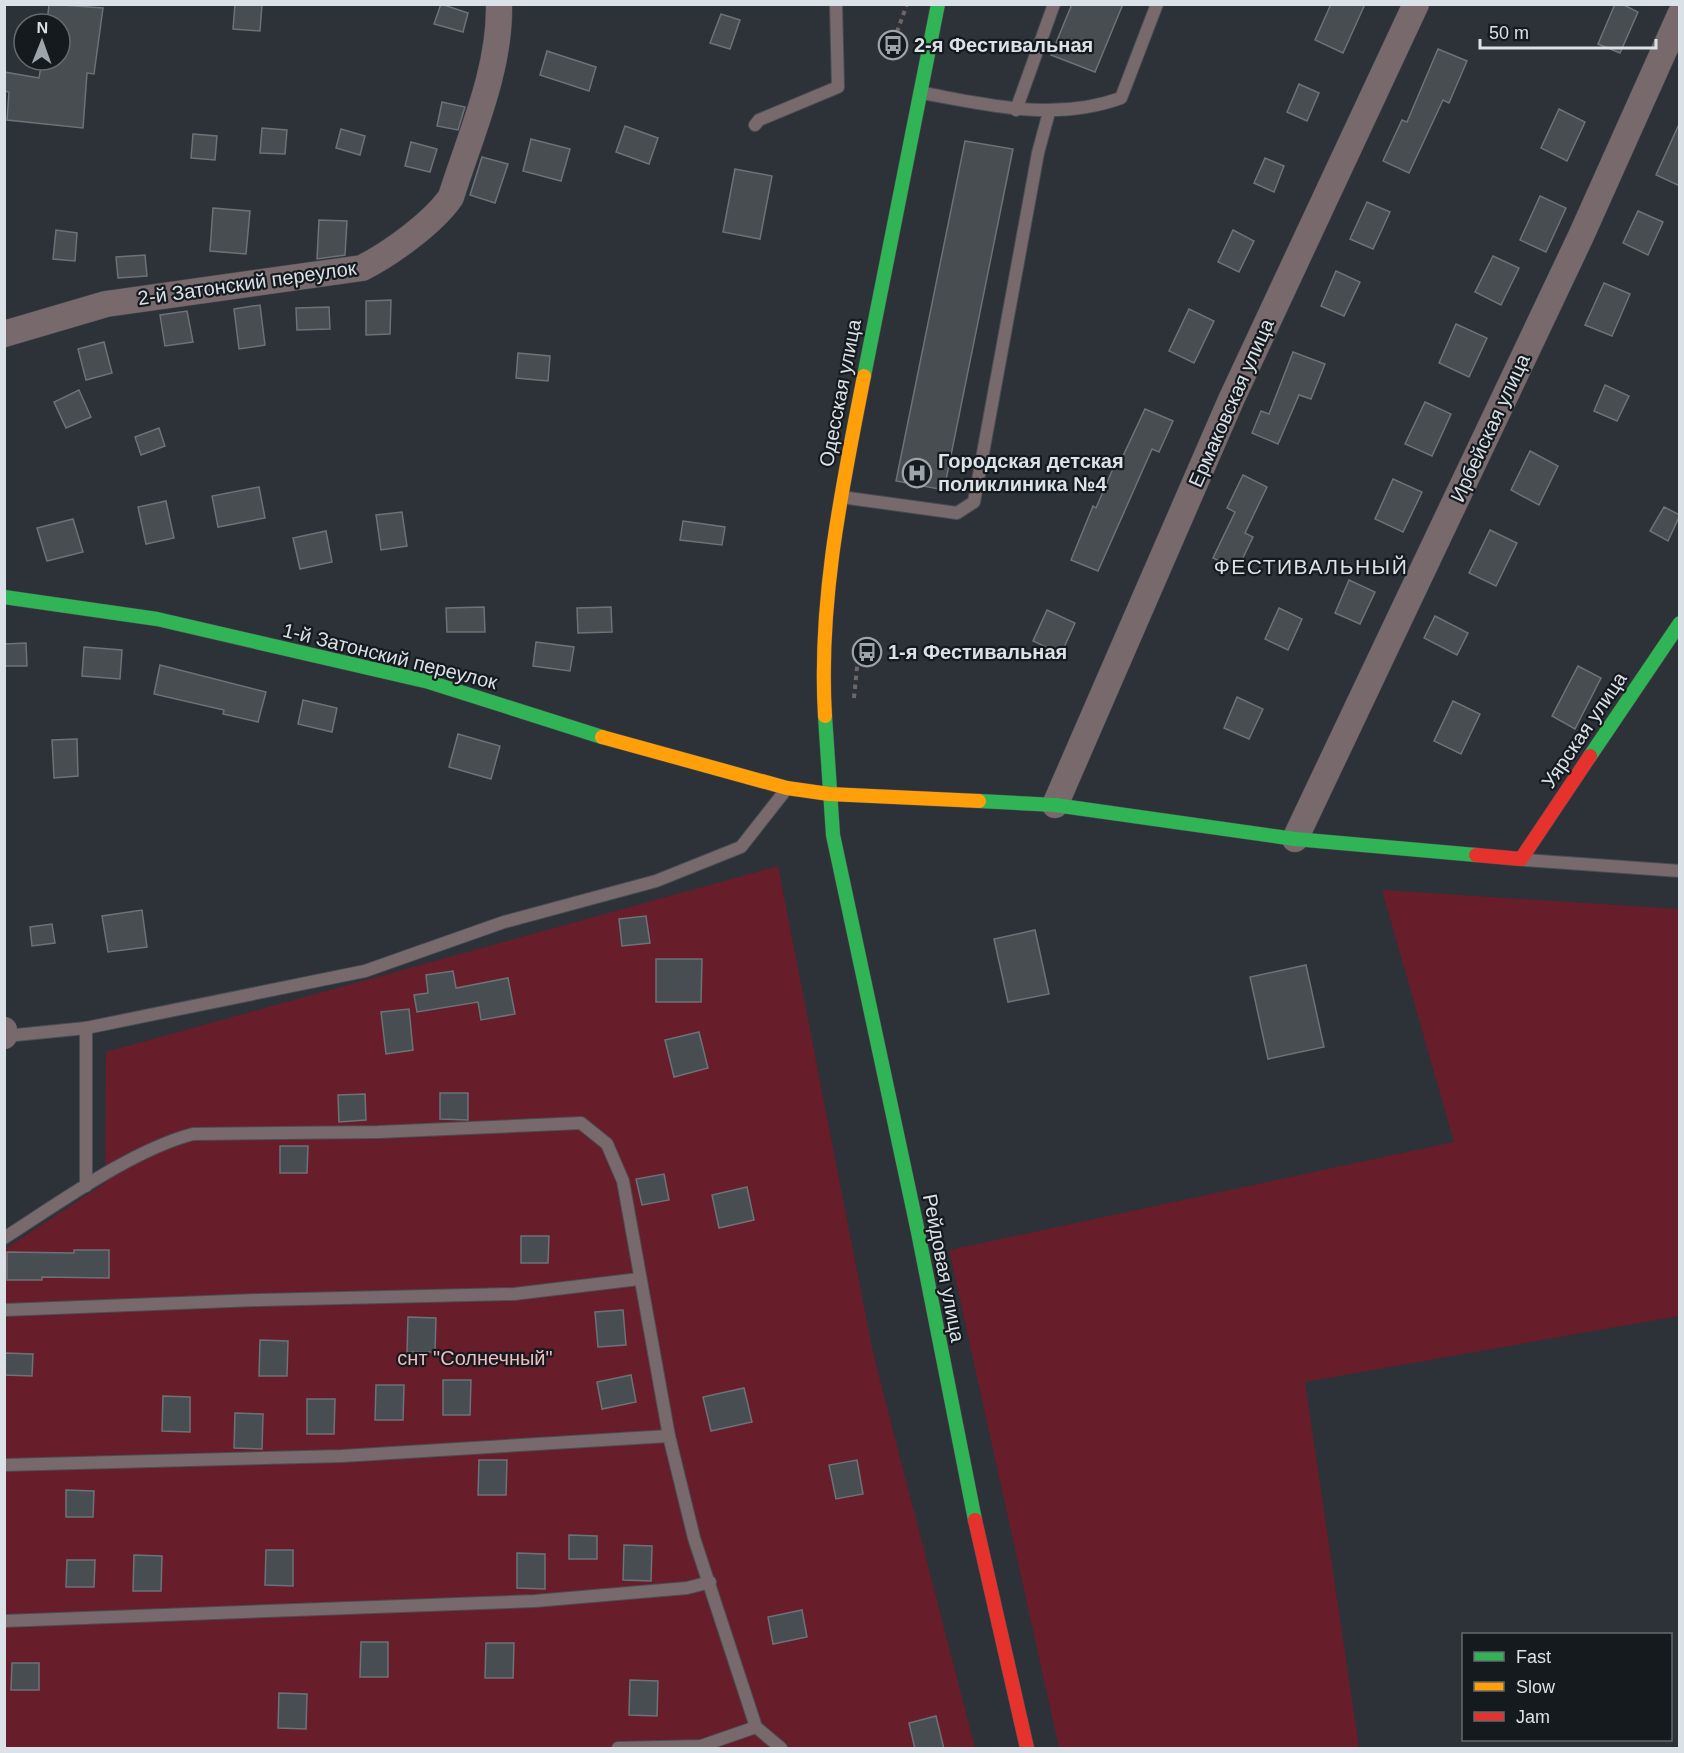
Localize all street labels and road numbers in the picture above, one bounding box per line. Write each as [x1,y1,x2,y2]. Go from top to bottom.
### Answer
street label: 2-й Затонский переулок [136,257,358,309]
street label: Ермаковская улица [1184,315,1278,490]
street label: Одесская улица [815,317,865,469]
street label: Ирбейская улица [1446,350,1534,505]
street label: 1-й Затонский переулок [280,619,500,693]
street label: Уярская улица [1537,667,1631,792]
street label: Рейдовая улица [919,1192,969,1345]

